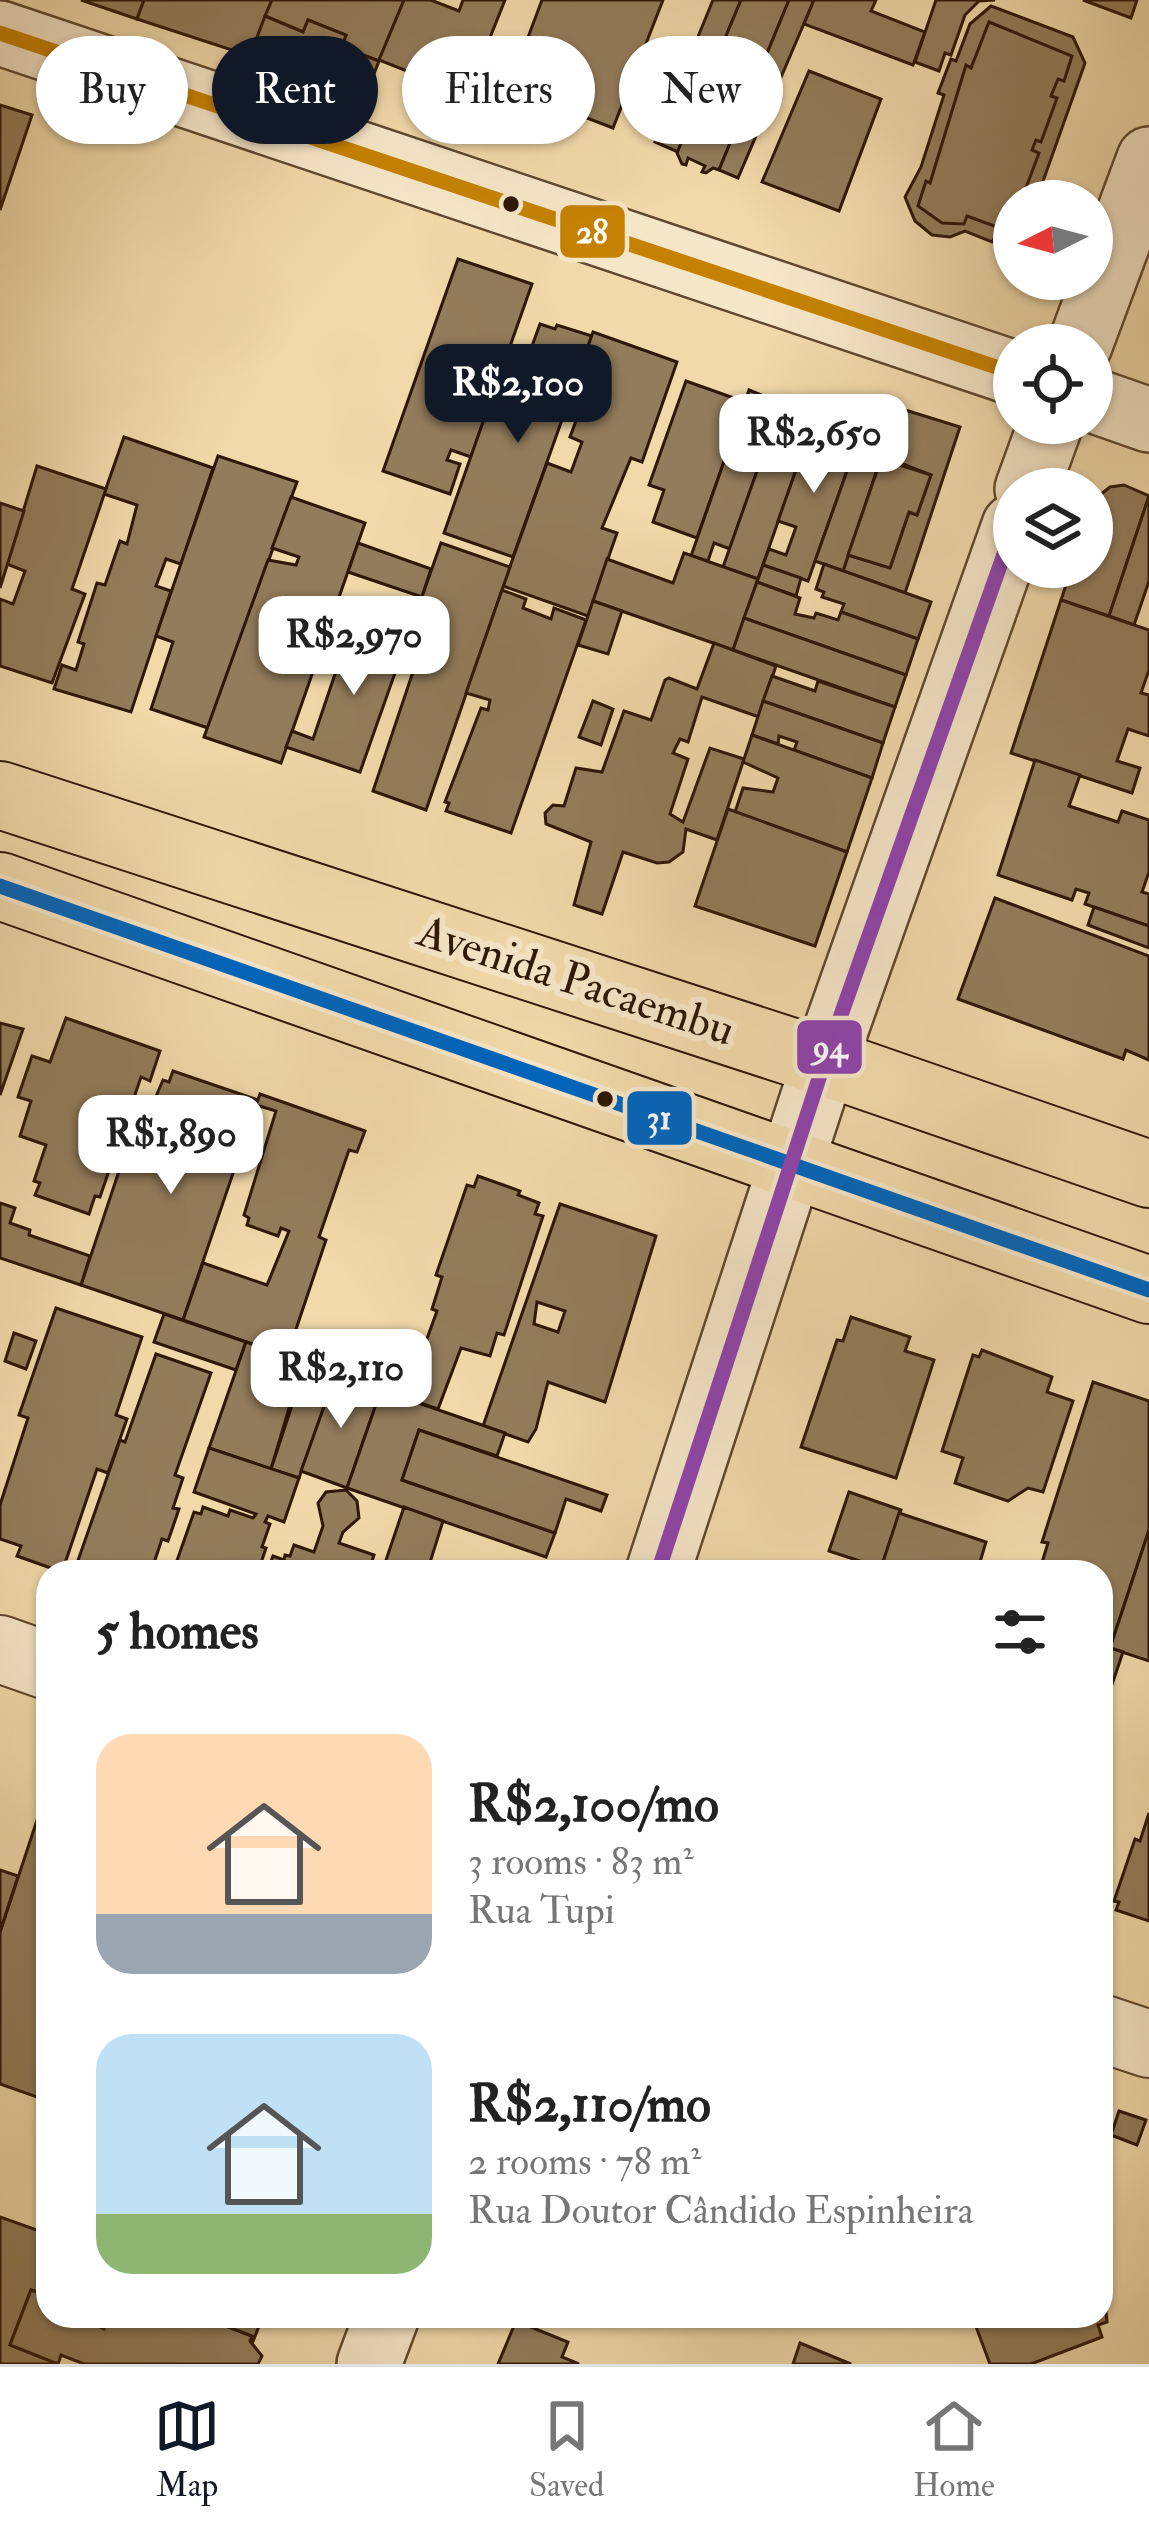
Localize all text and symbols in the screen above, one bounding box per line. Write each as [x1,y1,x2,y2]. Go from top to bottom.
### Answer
chip: Buy [36,36,188,144]
chip: Rent [212,36,378,144]
chip: Filters [402,36,595,144]
chip: New [619,36,783,144]
north arrow [993,180,1113,300]
map controls [993,180,1113,588]
unlabelled marker [500,193,522,215]
line badge: 28 [558,203,627,260]
text: 28 [576,212,609,253]
button: locate [993,324,1113,444]
pin: R$2,100 [407,344,629,446]
text: R$2,100 [452,358,584,407]
pin: R$2,650 [703,394,925,496]
text: R$2,650 [746,408,882,457]
button: layers [993,468,1113,588]
pin: R$2,970 [243,596,465,698]
text: R$2,970 [286,610,422,659]
street label: Avenida Pacaembu [410,903,741,1059]
line badge: 94 [795,1018,864,1076]
text: 94 [810,1027,850,1068]
unlabelled marker [594,1088,616,1110]
line badge: 31 [625,1089,694,1147]
pin: R$1,890 [60,1095,282,1197]
text: 31 [647,1098,671,1139]
text: R$1,890 [105,1109,237,1158]
pin: R$2,110 [230,1329,452,1431]
text: R$2,110 [278,1343,404,1392]
icon: filters [987,1599,1053,1665]
text: 5 homes [96,1600,259,1664]
text: R$2,100/mo [468,1773,719,1837]
icon: home [192,1782,336,1926]
text: 3 rooms · 83 m² [468,1837,694,1886]
text: Rua Tupi [468,1886,615,1935]
text: R$2,110/mo [468,2073,711,2137]
icon: home [192,2082,336,2226]
text: 2 rooms · 78 m² [468,2137,701,2186]
text: Rua Doutor Cândido Espinheira [468,2186,974,2235]
tab: Map [154,2393,220,2506]
tab: Saved [529,2393,604,2506]
tab: Home [913,2393,995,2506]

